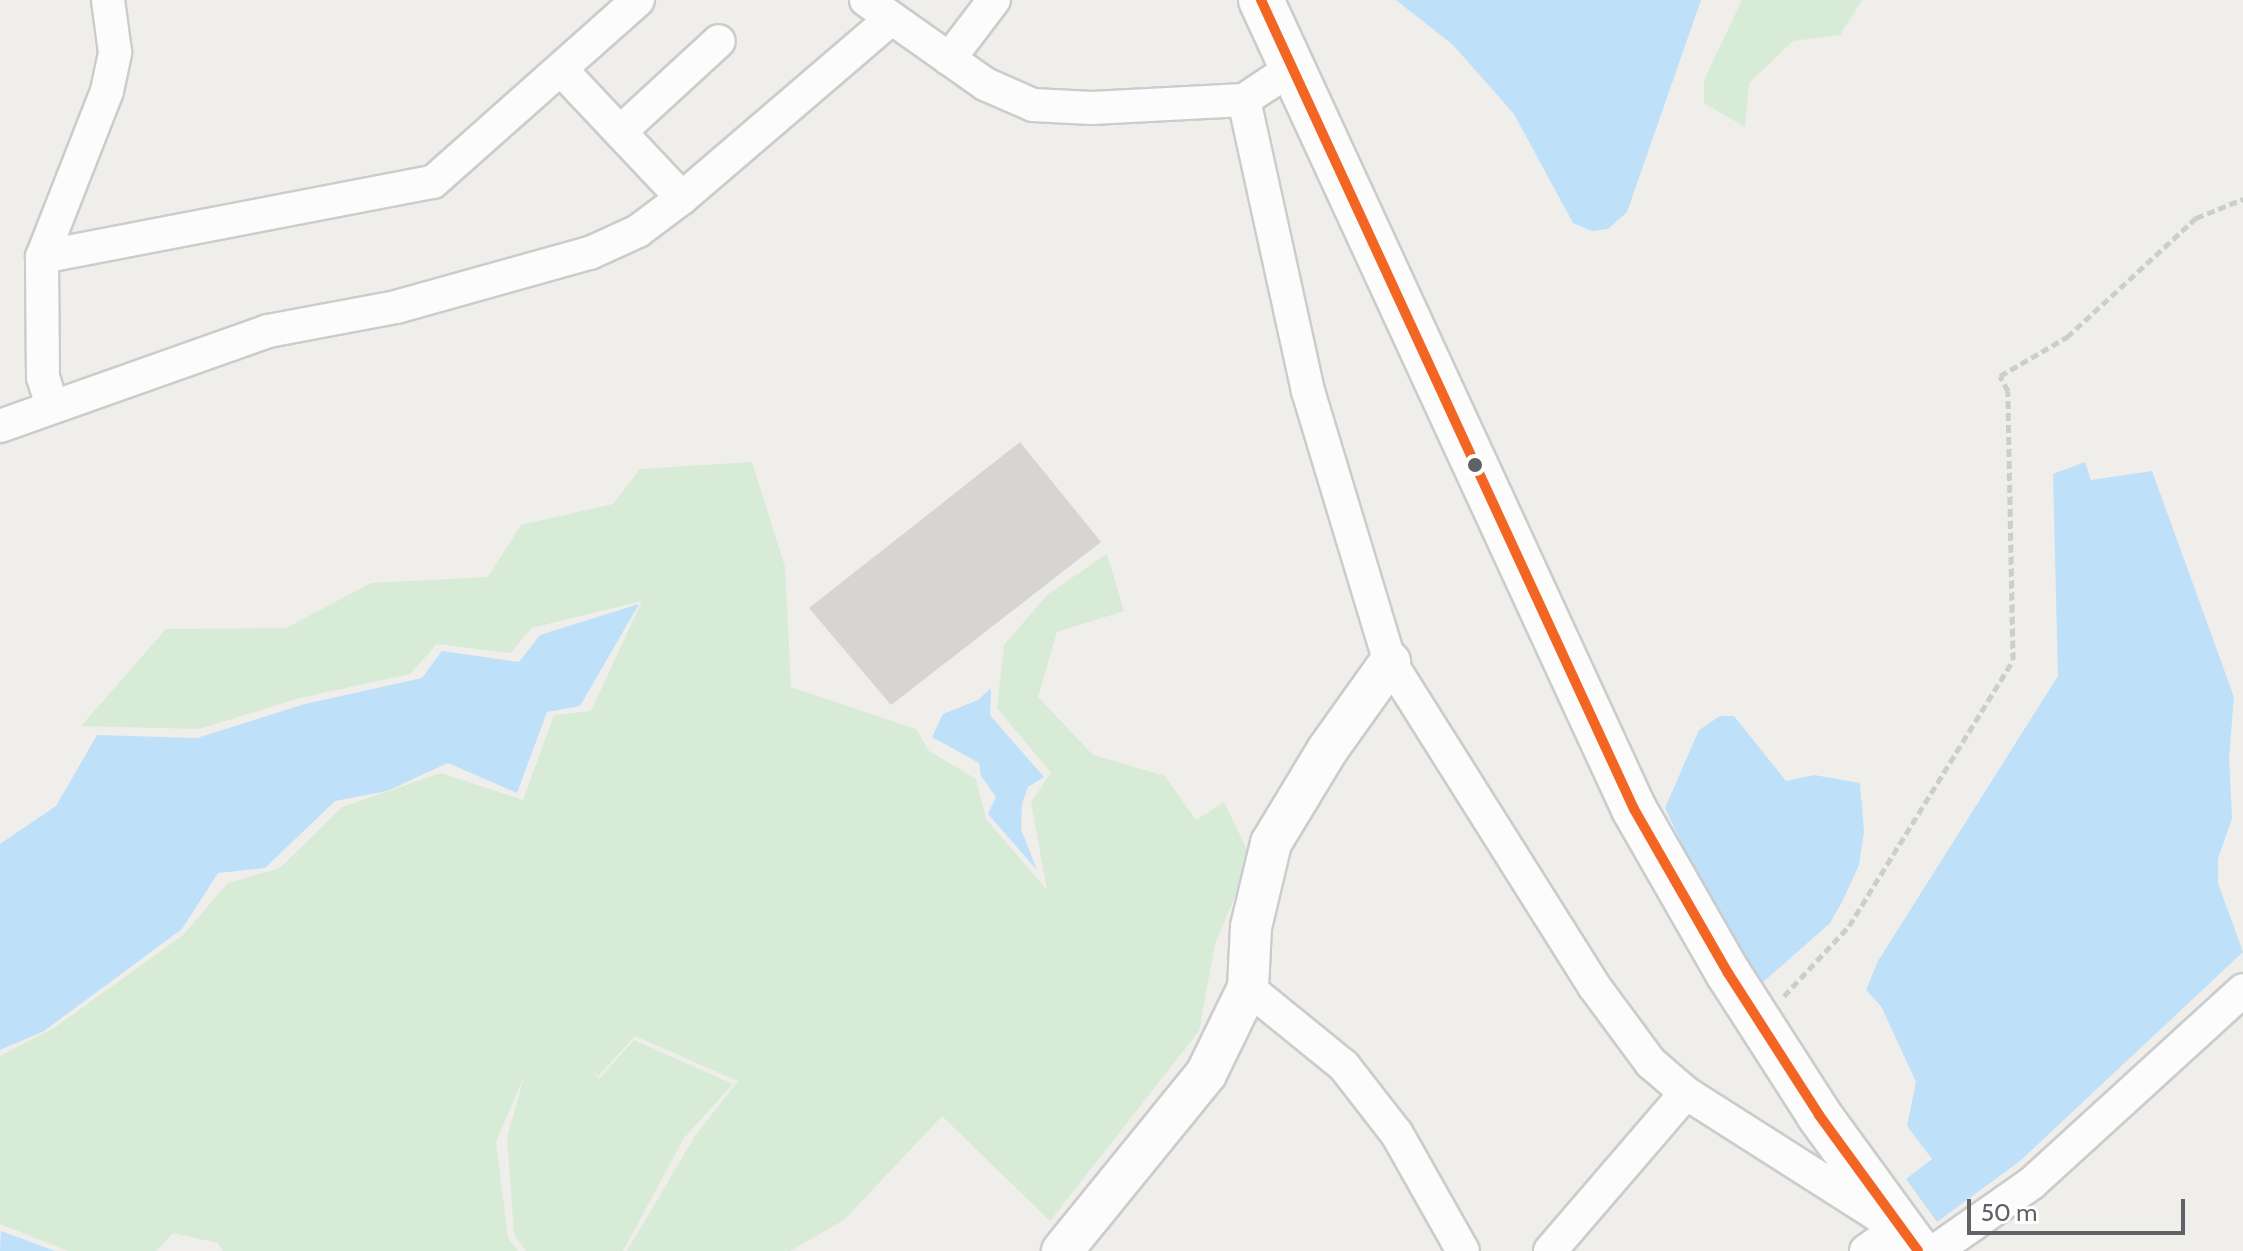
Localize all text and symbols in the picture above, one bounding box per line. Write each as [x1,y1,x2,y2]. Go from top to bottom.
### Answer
unlabelled marker [1467,457,1483,473]
scale bar [1971,1183,2189,1233]
text: 50 m [1981,1198,2037,1227]

